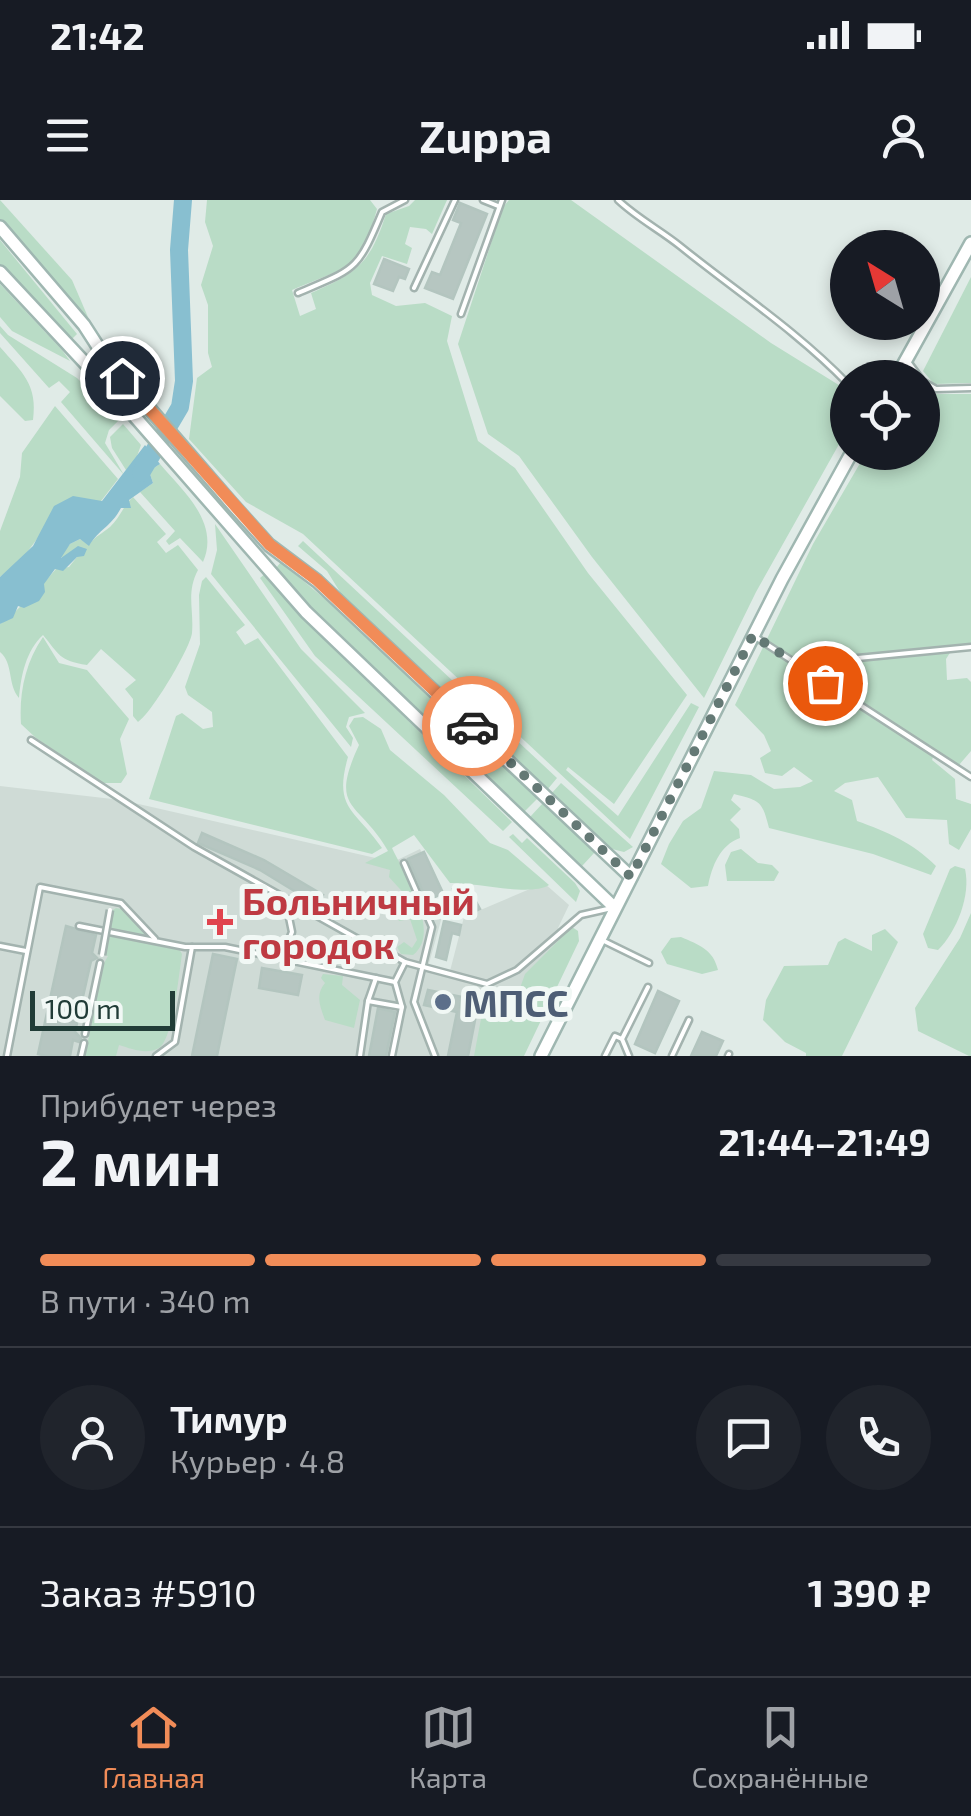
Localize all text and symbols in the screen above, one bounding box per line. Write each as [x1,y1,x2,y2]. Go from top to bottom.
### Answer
text: 21:42 [50,12,145,58]
icon: menu [40,108,95,163]
text: Zuppa [419,108,552,162]
icon: person [876,108,931,163]
north arrow [830,230,940,340]
map controls [830,230,940,470]
pin [80,336,165,421]
icon: home [95,351,150,406]
button: locate [830,360,940,470]
pin [783,641,868,726]
icon: bag [798,656,853,711]
courier [422,676,522,776]
icon: car [445,699,500,754]
place label: Больничный городок [242,877,475,967]
marker: Больничный городок [207,909,233,935]
place label: МПСС [463,979,569,1025]
scale bar [30,986,175,1030]
text: 100 m [45,991,121,1025]
marker: МПСС [432,991,454,1013]
text: Прибудет через [40,1085,277,1123]
text: 21:44–21:49 [718,1118,931,1164]
text: 2 мин [40,1121,222,1199]
text: В пути · 340 m [40,1281,251,1319]
button: person [40,1385,145,1490]
button: chat [696,1385,801,1490]
button: phone [826,1385,931,1490]
text: Тимур [170,1395,288,1441]
text: Курьер · 4.8 [170,1441,345,1479]
text: Заказ #5910 [40,1569,257,1615]
text: 1 390 ₽ [808,1569,931,1615]
tab: Главная [102,1700,205,1794]
tab: Карта [409,1700,487,1794]
tab: Сохранённые [691,1700,869,1794]

